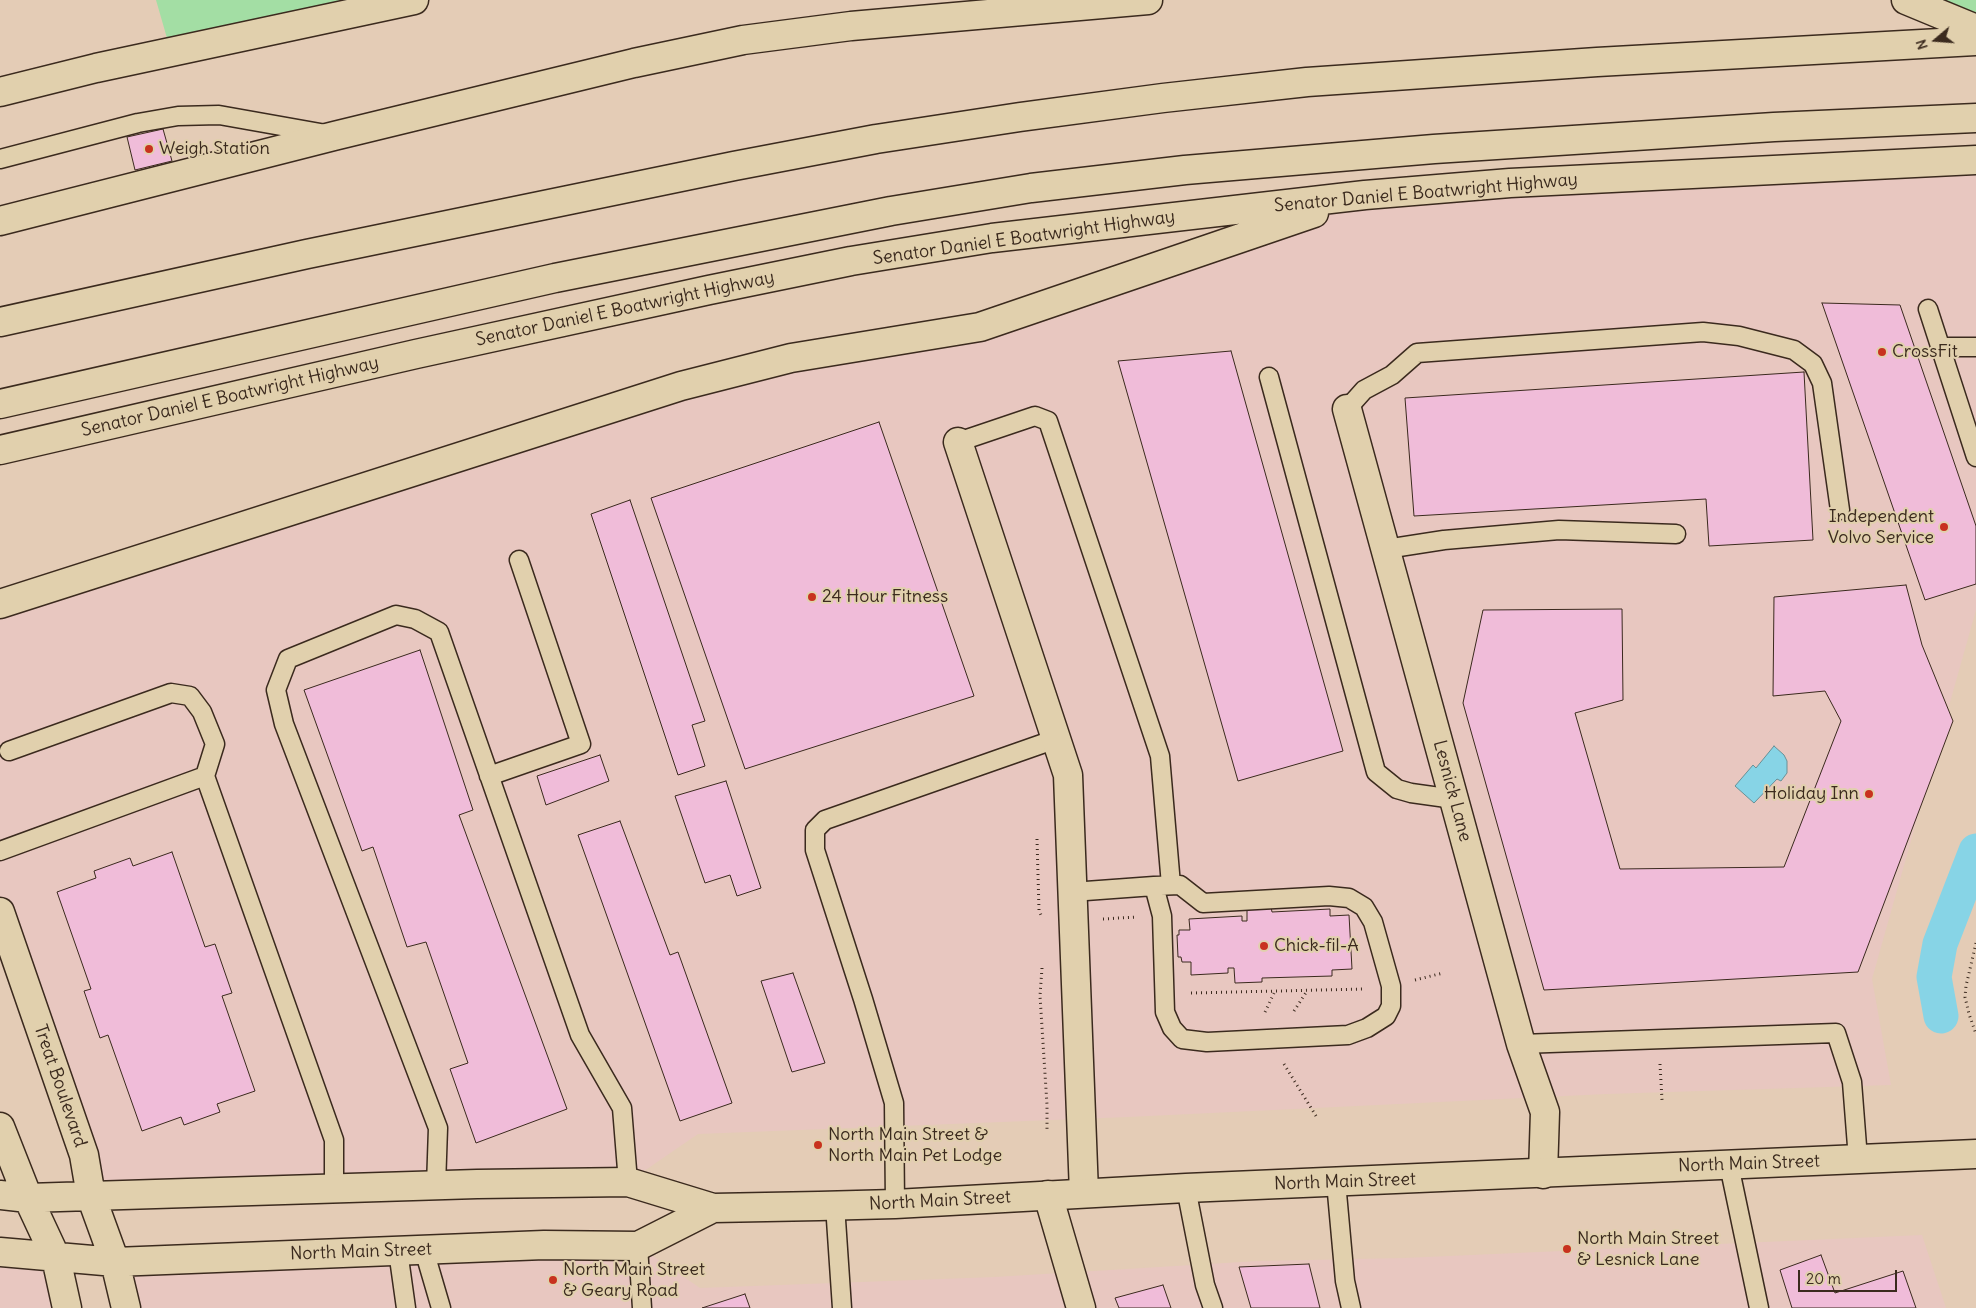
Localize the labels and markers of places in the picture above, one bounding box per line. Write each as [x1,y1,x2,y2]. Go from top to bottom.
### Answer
place label: Weigh Station [159,138,270,160]
marker: Weigh Station [143,143,155,155]
place label: CrossFit [1892,341,1958,363]
marker: CrossFit [1876,346,1888,358]
place label: Independent Volvo Service [1828,506,1934,548]
marker: Independent Volvo Service [1938,521,1950,533]
place label: 24 Hour Fitness [822,586,948,608]
marker: 24 Hour Fitness [806,591,818,603]
place label: Holiday Inn [1764,783,1859,805]
marker: Holiday Inn [1863,788,1875,800]
place label: Chick-fil-A [1274,935,1359,957]
marker: Chick-fil-A [1258,940,1270,952]
place label: North Main Street & North Main Pet Lodge [828,1124,1002,1166]
marker: North Main Street & North Main Pet Lodge [812,1139,824,1151]
place label: North Main Street & Lesnick Lane [1577,1228,1719,1270]
marker: North Main Street & Lesnick Lane [1561,1243,1573,1255]
place label: North Main Street & Geary Road [563,1259,705,1302]
marker: North Main Street & Geary Road [547,1274,559,1286]

